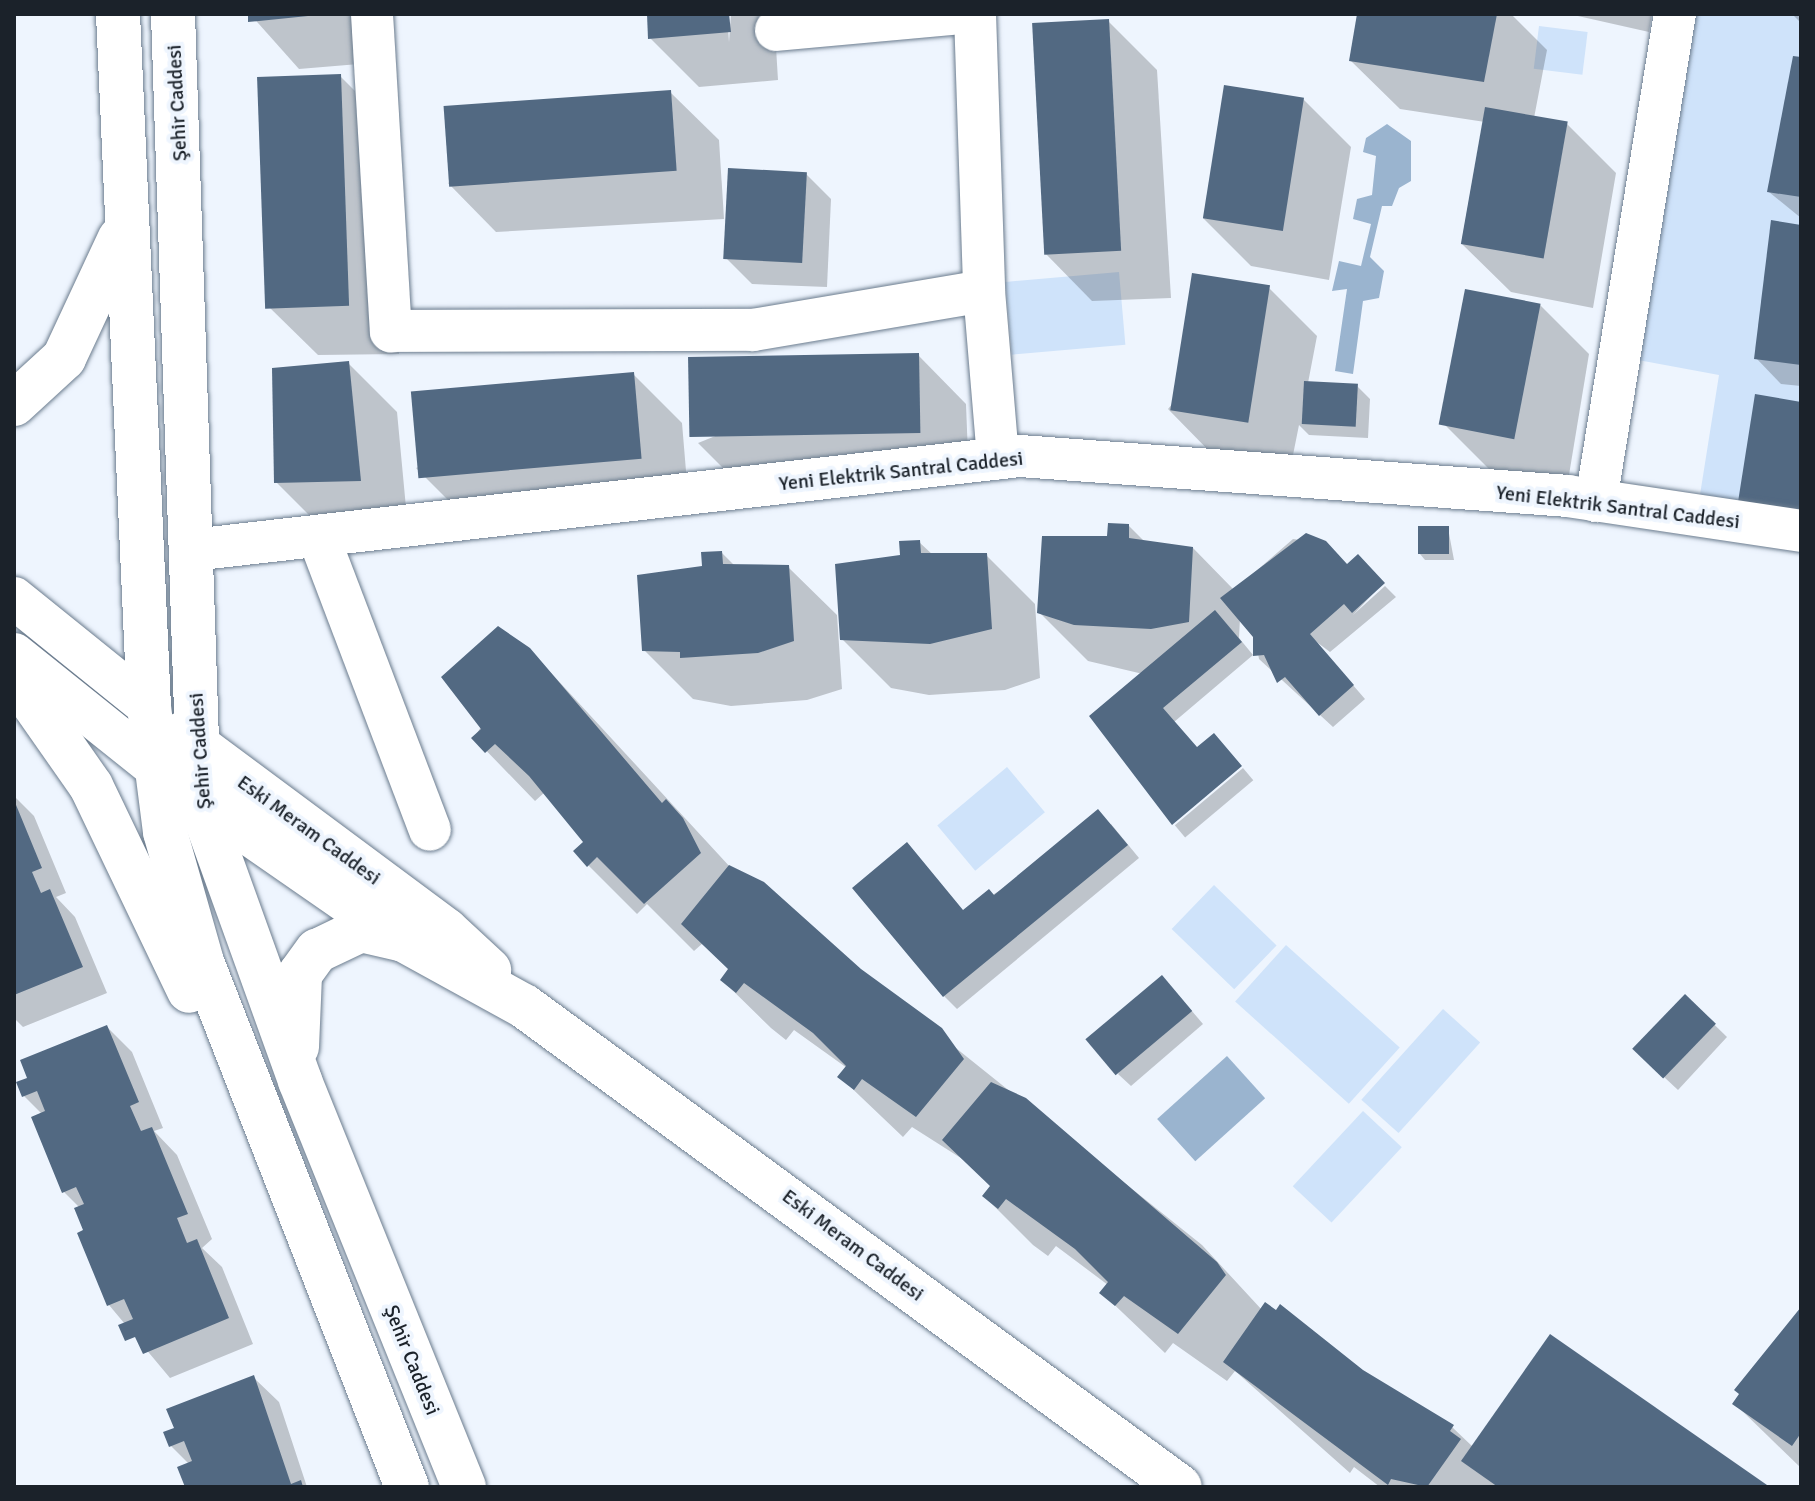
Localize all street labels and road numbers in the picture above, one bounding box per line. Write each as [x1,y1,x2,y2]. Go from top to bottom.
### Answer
street label: Şehir Caddesi [162,44,192,162]
street label: Yeni Elektrik Santral Caddesi [778,446,1024,496]
street label: Yeni Elektrik Santral Caddesi [1495,480,1741,534]
street label: Şehir Caddesi [184,692,216,810]
street label: Eski Meram Caddesi [233,770,385,890]
street label: Eski Meram Caddesi [777,1184,929,1306]
street label: Şehir Caddesi [379,1301,445,1419]

